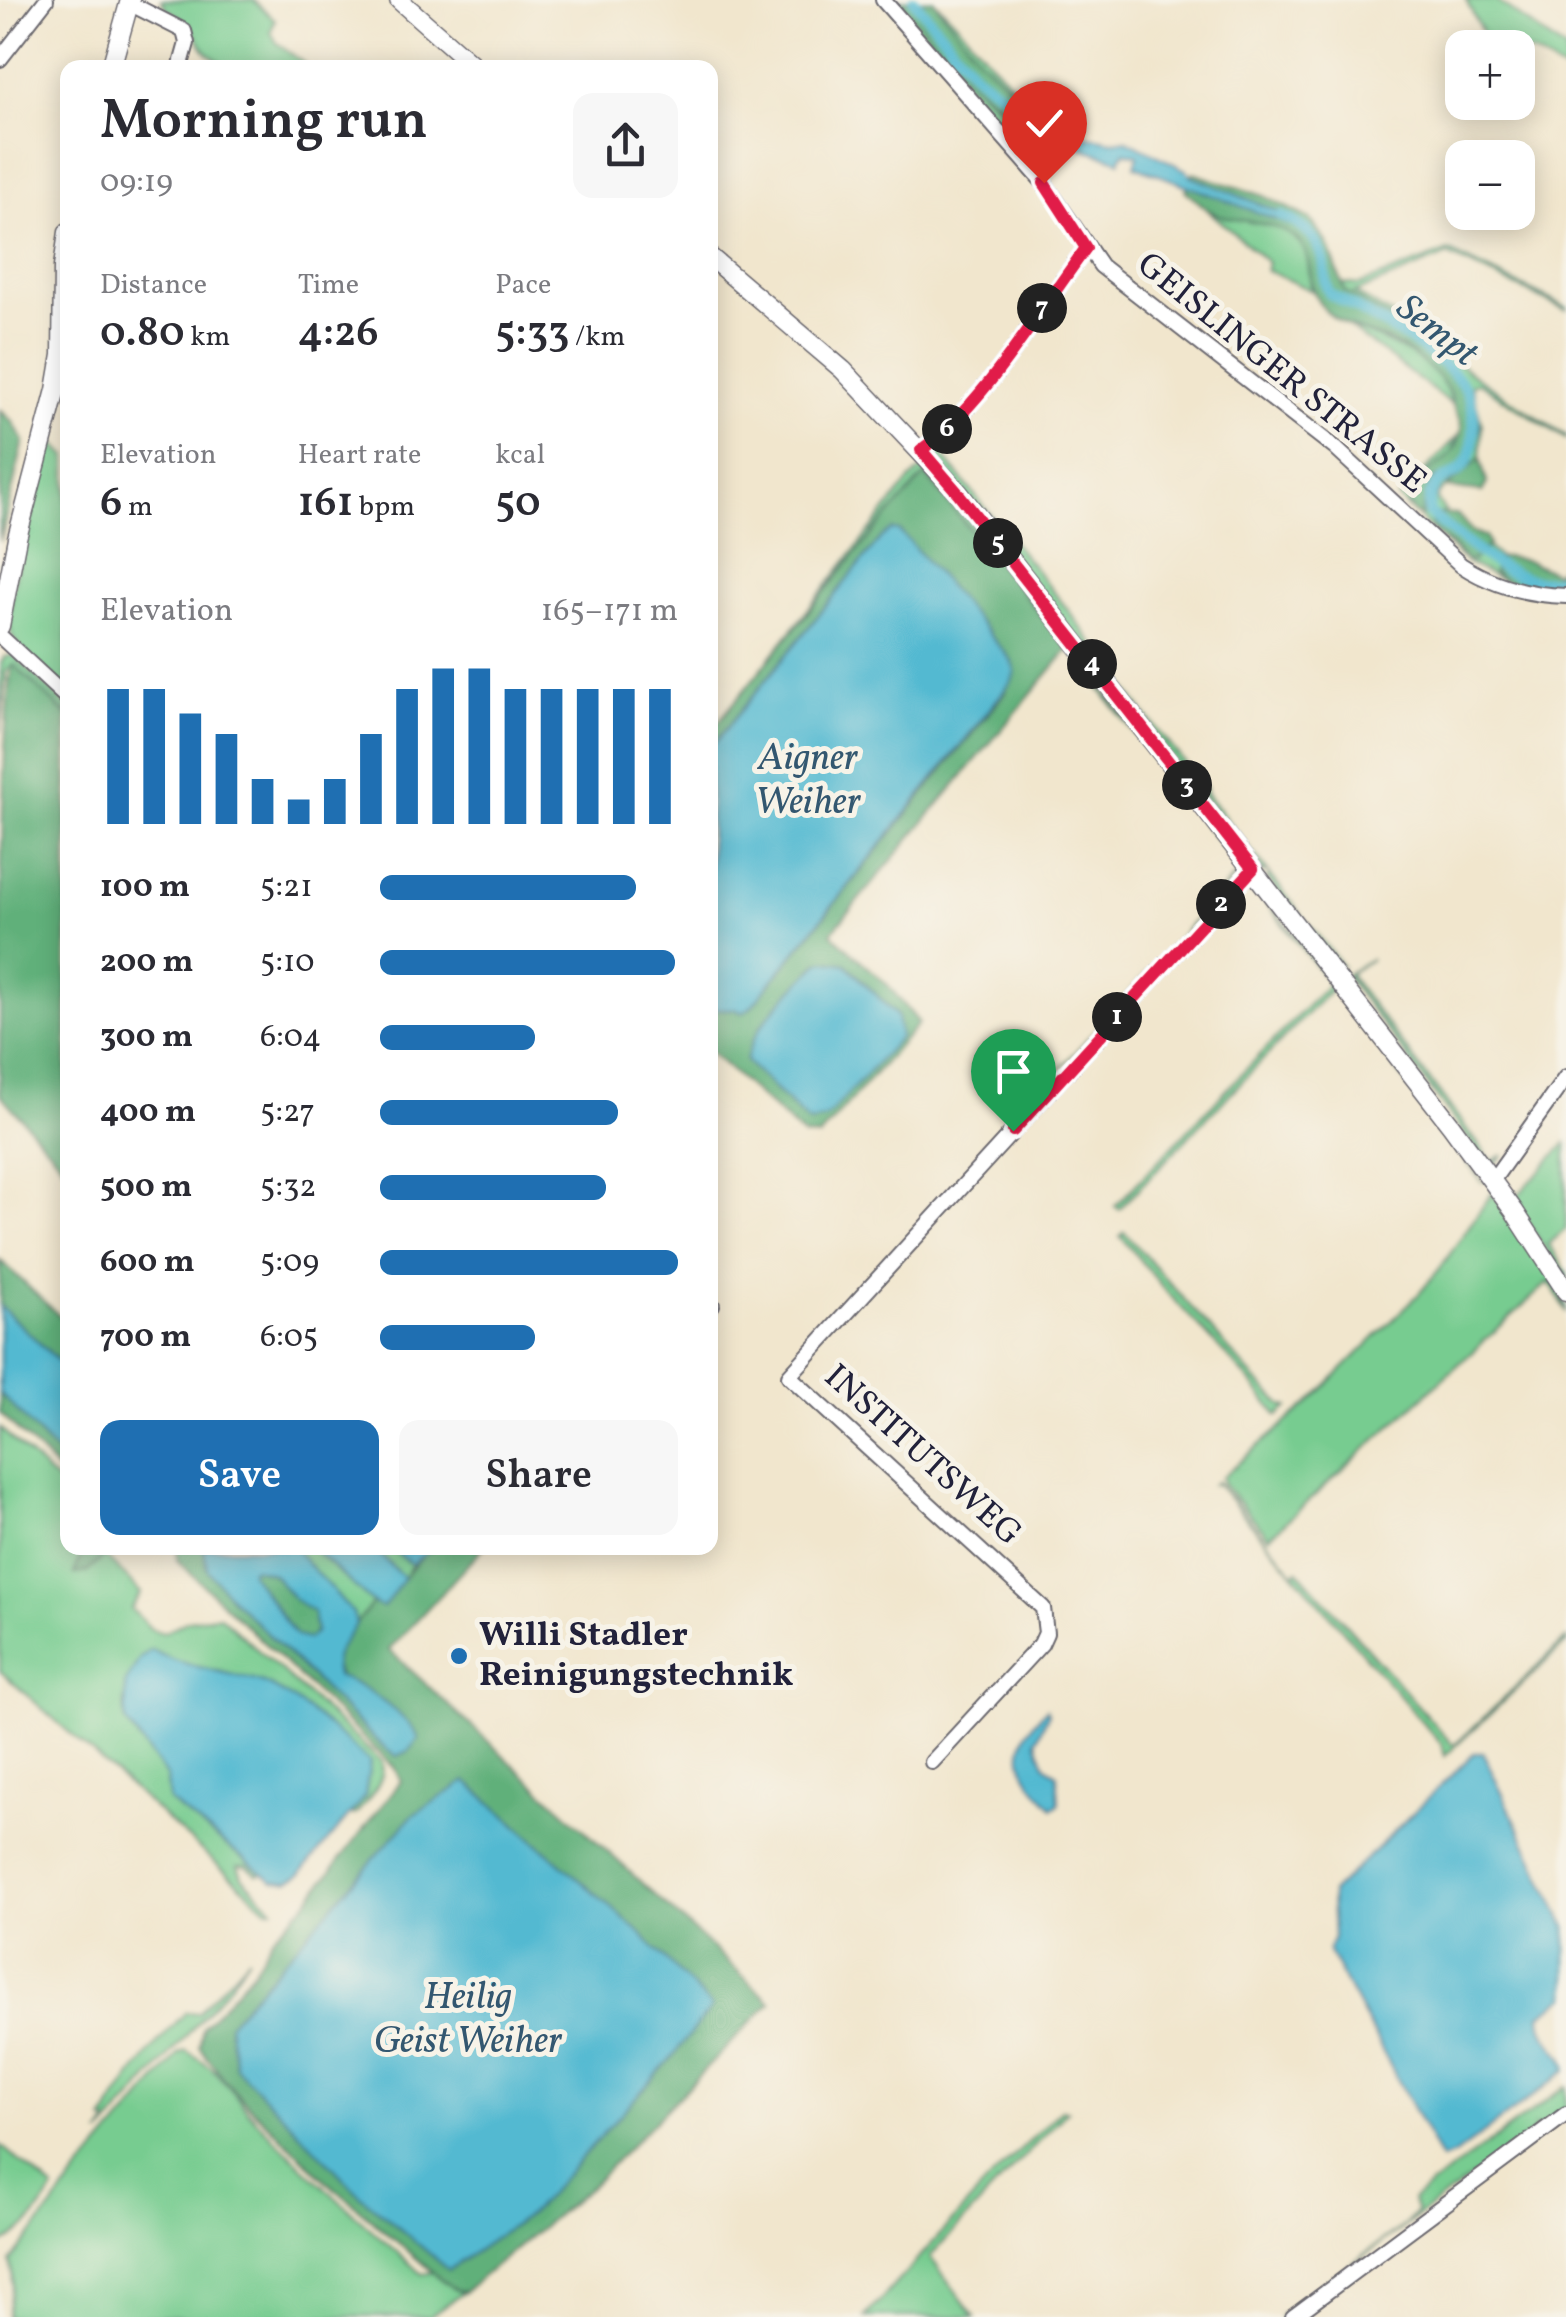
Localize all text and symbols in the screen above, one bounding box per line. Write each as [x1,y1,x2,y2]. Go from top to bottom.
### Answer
map controls [1445,30,1535,230]
button: + [1445,30,1535,120]
pin [1002,81,1087,184]
text: Morning run [100,85,428,161]
button: share [573,93,678,198]
icon: check [1017,96,1072,151]
button: − [1445,140,1535,230]
text: 09:19 [100,161,173,205]
street label: GEISLINGER STRASSE [1126,242,1436,506]
text: Distance [100,266,207,305]
text: Time [298,266,359,305]
text: Pace [495,266,551,305]
pin: 7 [1017,283,1067,333]
water label: Sempt [1384,283,1489,381]
text: 7 [1035,288,1049,327]
text: 0.80 [100,305,185,364]
text: 4:26 [298,305,379,364]
text: 5:33 [495,305,569,364]
text: km [185,318,230,357]
text: /km [569,318,625,357]
pin: 6 [922,404,972,454]
text: 6 [939,409,955,448]
text: Elevation [100,436,216,475]
text: Heart rate [298,436,421,475]
text: kcal [495,436,545,475]
text: 6 [100,475,122,534]
text: 161 [298,475,353,534]
text: 50 [495,475,541,534]
text: m [122,488,153,527]
text: bpm [353,488,415,527]
pin: 5 [973,518,1023,568]
text: 5 [991,523,1005,562]
text: Elevation [100,590,233,634]
text: 165–171 m [541,590,678,634]
pin: 4 [1067,639,1117,689]
text: 4 [1084,644,1100,683]
water label: Aigner Weiher [755,733,862,830]
pin: 3 [1162,760,1212,810]
text: 3 [1180,765,1194,804]
text: 100 m [100,866,190,910]
text: 5:21 [260,866,313,910]
pin: 2 [1196,879,1246,929]
text: 2 [1214,884,1228,923]
text: 200 m [100,941,194,985]
text: 5:10 [260,941,315,985]
pin: 1 [1092,992,1142,1042]
text: 1 [1111,997,1123,1036]
text: 300 m [100,1016,193,1060]
text: 6:04 [260,1016,321,1060]
pin [971,1029,1056,1132]
icon: arrive [986,1044,1041,1099]
text: 400 m [100,1091,196,1135]
text: 5:27 [260,1091,315,1135]
text: 500 m [100,1166,192,1210]
text: 5:32 [260,1166,317,1210]
text: 600 m [100,1241,195,1285]
text: 5:09 [260,1241,319,1285]
text: 700 m [100,1316,191,1360]
text: 6:05 [260,1316,318,1360]
street label: INSTITUTSWEG [813,1354,1031,1558]
button: Save [100,1420,379,1535]
button: Share [399,1420,678,1535]
place label: Willi Stadler Reinigungstechnik [479,1612,793,1700]
marker: Willi Stadler Reinigungstechnik [448,1645,470,1667]
water label: Heilig Geist Weiher [374,1972,563,2069]

